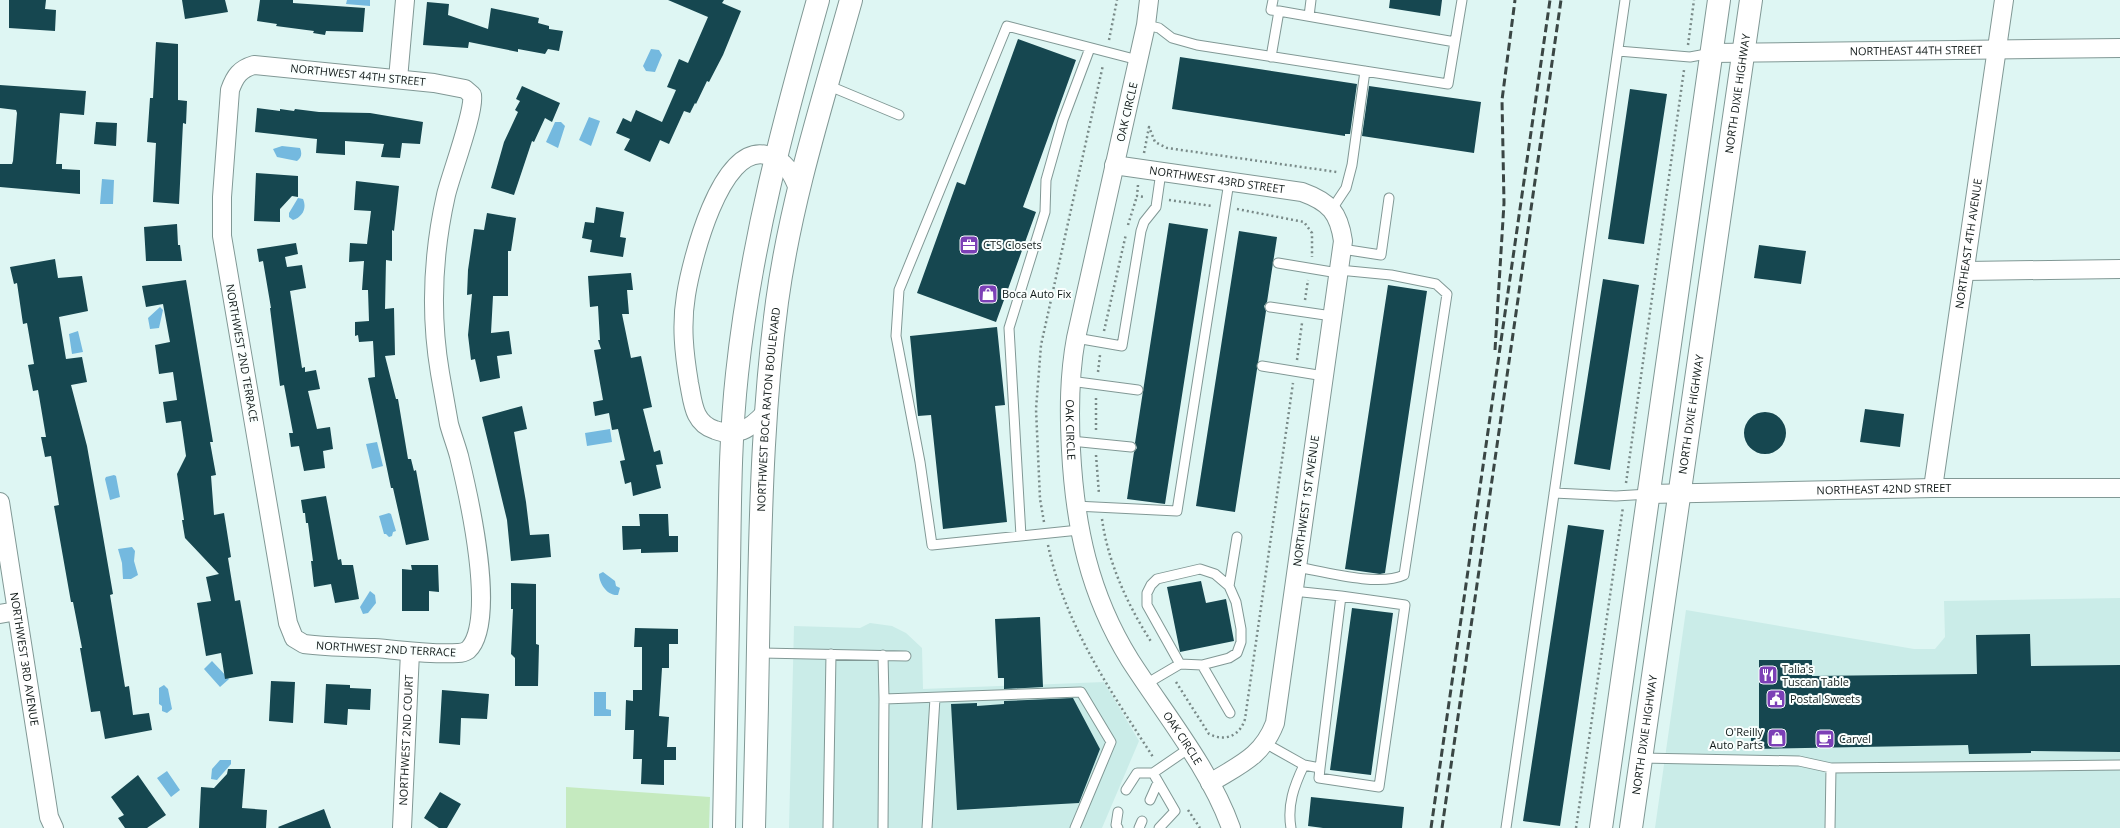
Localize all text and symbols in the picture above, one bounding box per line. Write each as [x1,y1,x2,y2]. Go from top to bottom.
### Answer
street label: NORTH DIXIE HIGHWAY [1721,32,1753,154]
street label: NORTHEAST 44TH STREET [1850,42,1982,58]
street label: NORTHWEST 44TH STREET [290,60,426,89]
street label: OAK CIRCLE [1112,81,1141,143]
street label: NORTHWEST 43RD STREET [1148,162,1286,196]
street label: NORTHEAST 4TH AVENUE [1951,177,1985,310]
office icon: CTS Closets [958,234,980,256]
place label: CTS Closets [983,237,1042,252]
street label: NORTHWEST 2ND TERRACE [223,283,262,423]
shop icon: Boca Auto Fix [977,283,999,305]
place label: Boca Auto Fix [1002,286,1072,301]
street label: NORTHWEST BOCA RATON BOULEVARD [753,306,783,512]
street label: NORTH DIXIE HIGHWAY [1674,353,1707,475]
street label: OAK CIRCLE [1063,399,1080,461]
street label: NORTHWEST 1ST AVENUE [1289,434,1322,567]
street label: NORTHEAST 42ND STREET [1816,480,1951,497]
street label: NORTHWEST 3RD AVENUE [7,591,43,727]
street label: NORTHWEST 2ND TERRACE [316,637,456,660]
place label: Talia's Tuscan Table [1782,661,1849,689]
restaurant icon: Talia's Tuscan Table [1757,664,1779,686]
street label: NORTH DIXIE HIGHWAY [1628,673,1660,796]
street label: NORTHWEST 2ND COURT [395,674,416,806]
public building icon: Postal Sweets [1765,688,1787,710]
place label: Postal Sweets [1790,691,1860,706]
street label: OAK CIRCLE [1160,708,1206,767]
place label: O'Reilly Auto Parts [1710,724,1763,752]
shop icon: O'Reilly Auto Parts [1766,727,1788,749]
cafe icon: Carvel [1814,728,1836,750]
place label: Carvel [1839,731,1871,746]

